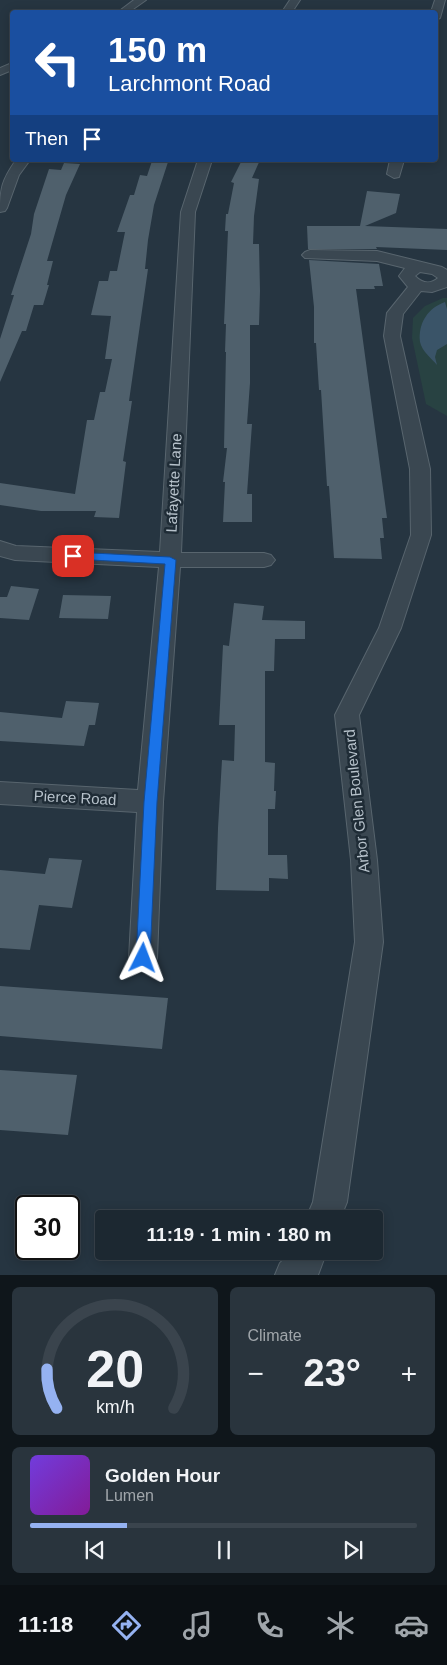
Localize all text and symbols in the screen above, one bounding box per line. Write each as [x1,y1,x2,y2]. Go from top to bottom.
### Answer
icon: left [25,30,90,95]
text: 150 m [108,30,207,69]
text: Larchmont Road [108,71,271,96]
icon: arrive [78,125,106,153]
text: Then [25,128,68,149]
street label: Lafayette Lane [162,433,185,533]
pin [52,535,94,577]
icon: arrive [59,542,87,570]
street label: Arbor Glen Boulevard [341,728,372,874]
street label: Pierce Road [33,787,117,808]
position arrow [116,931,168,983]
speed limit sign: 30 [15,1195,80,1260]
text: 11:19 · 1 min · 180 m [147,1224,331,1245]
text: Climate [248,1327,302,1344]
text: 20 [86,1340,144,1398]
text: 23° [304,1352,361,1394]
text: − [248,1358,264,1389]
text: + [401,1358,417,1389]
text: km/h [95,1397,134,1417]
text: Golden Hour [105,1465,220,1486]
text: Lumen [105,1487,154,1504]
icon: previous [81,1536,109,1564]
icon: pause [210,1536,238,1564]
icon: next [339,1536,367,1564]
icon: directions [109,1608,144,1643]
icon: music [180,1608,215,1643]
icon: phone [252,1608,287,1643]
icon: climate [323,1608,358,1643]
icon: car [394,1608,429,1643]
text: 11:18 [18,1612,73,1637]

